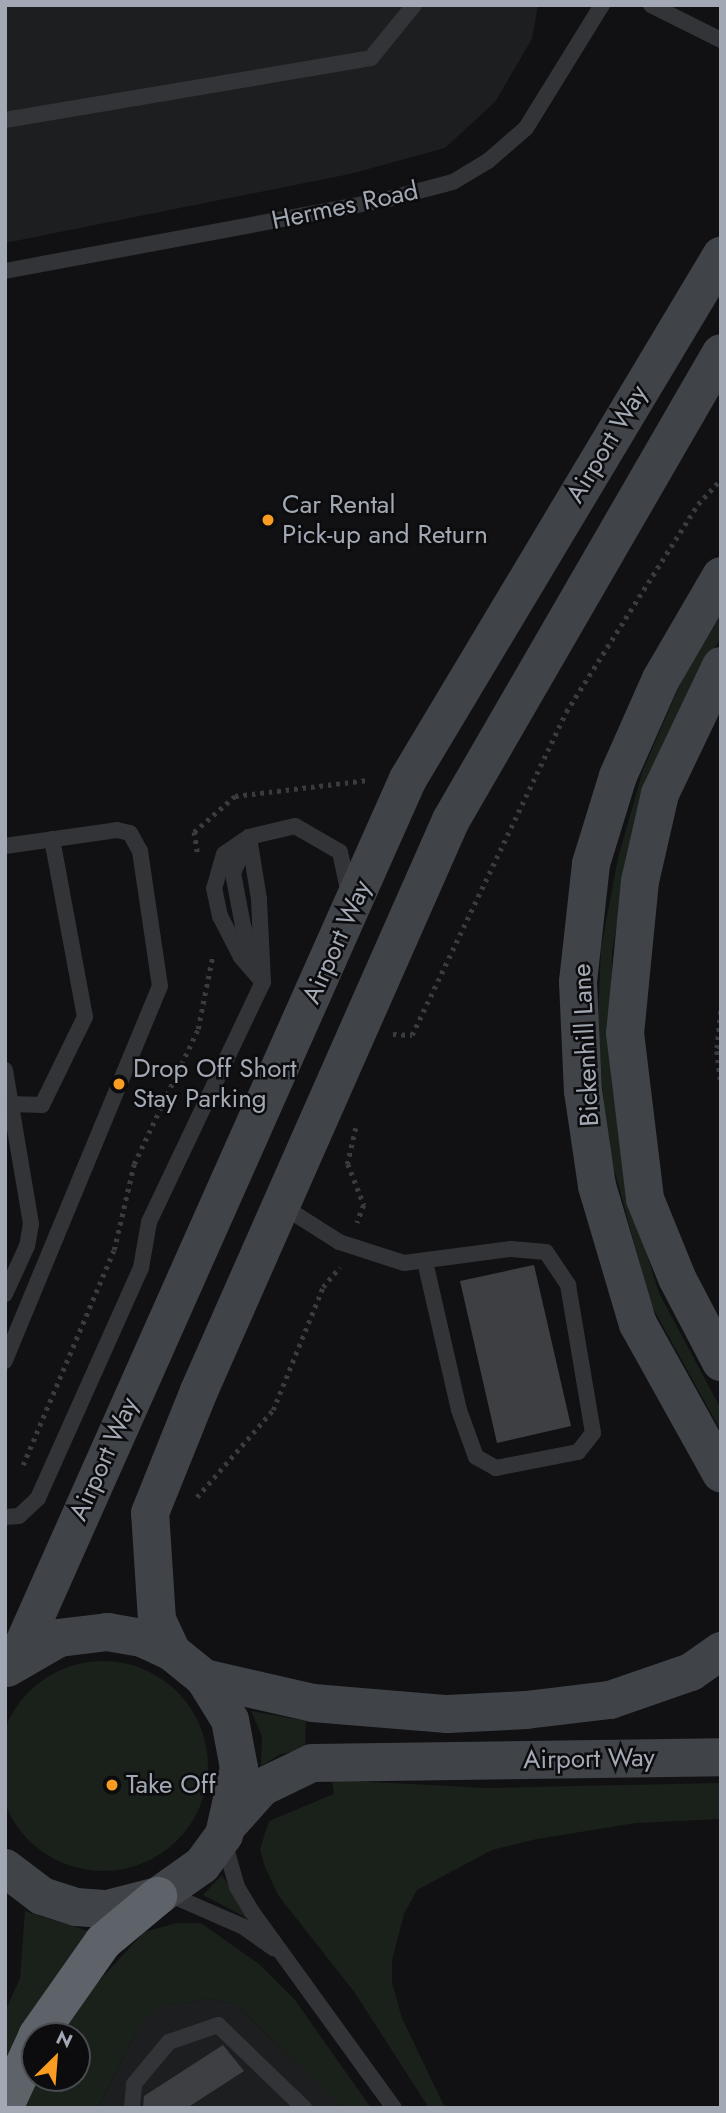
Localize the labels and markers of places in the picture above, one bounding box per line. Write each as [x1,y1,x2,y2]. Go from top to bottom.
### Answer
place label: Car Rental Pick-up and Return [282,489,488,550]
marker: Car Rental Pick-up and Return [260,512,276,528]
place label: Drop Off Short Stay Parking [133,1053,296,1114]
marker: Drop Off Short Stay Parking [111,1076,127,1092]
place label: Take Off [126,1769,216,1801]
marker: Take Off [104,1777,120,1793]

